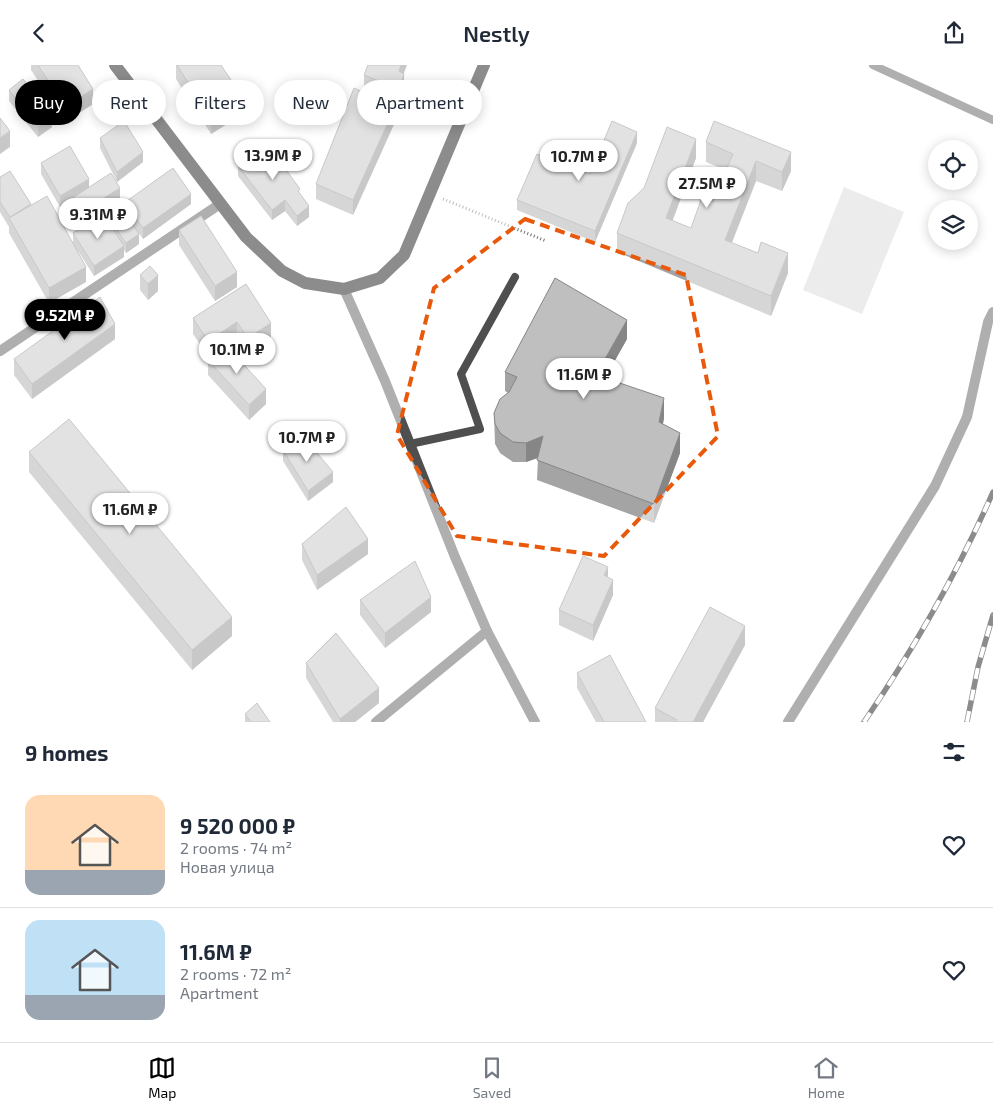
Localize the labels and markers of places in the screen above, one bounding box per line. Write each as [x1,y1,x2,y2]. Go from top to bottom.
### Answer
pin: 13.9M ₽ [227,139,319,181]
pin: 10.7M ₽ [533,139,625,182]
pin: 27.5M ₽ [661,167,753,209]
pin: 9.31M ₽ [52,197,144,240]
pin: 9.52M ₽ [19,299,111,341]
pin: 10.1M ₽ [191,333,283,375]
pin: 11.6M ₽ [538,357,630,400]
pin: 10.7M ₽ [261,421,353,463]
pin: 11.6M ₽ [84,493,176,535]

